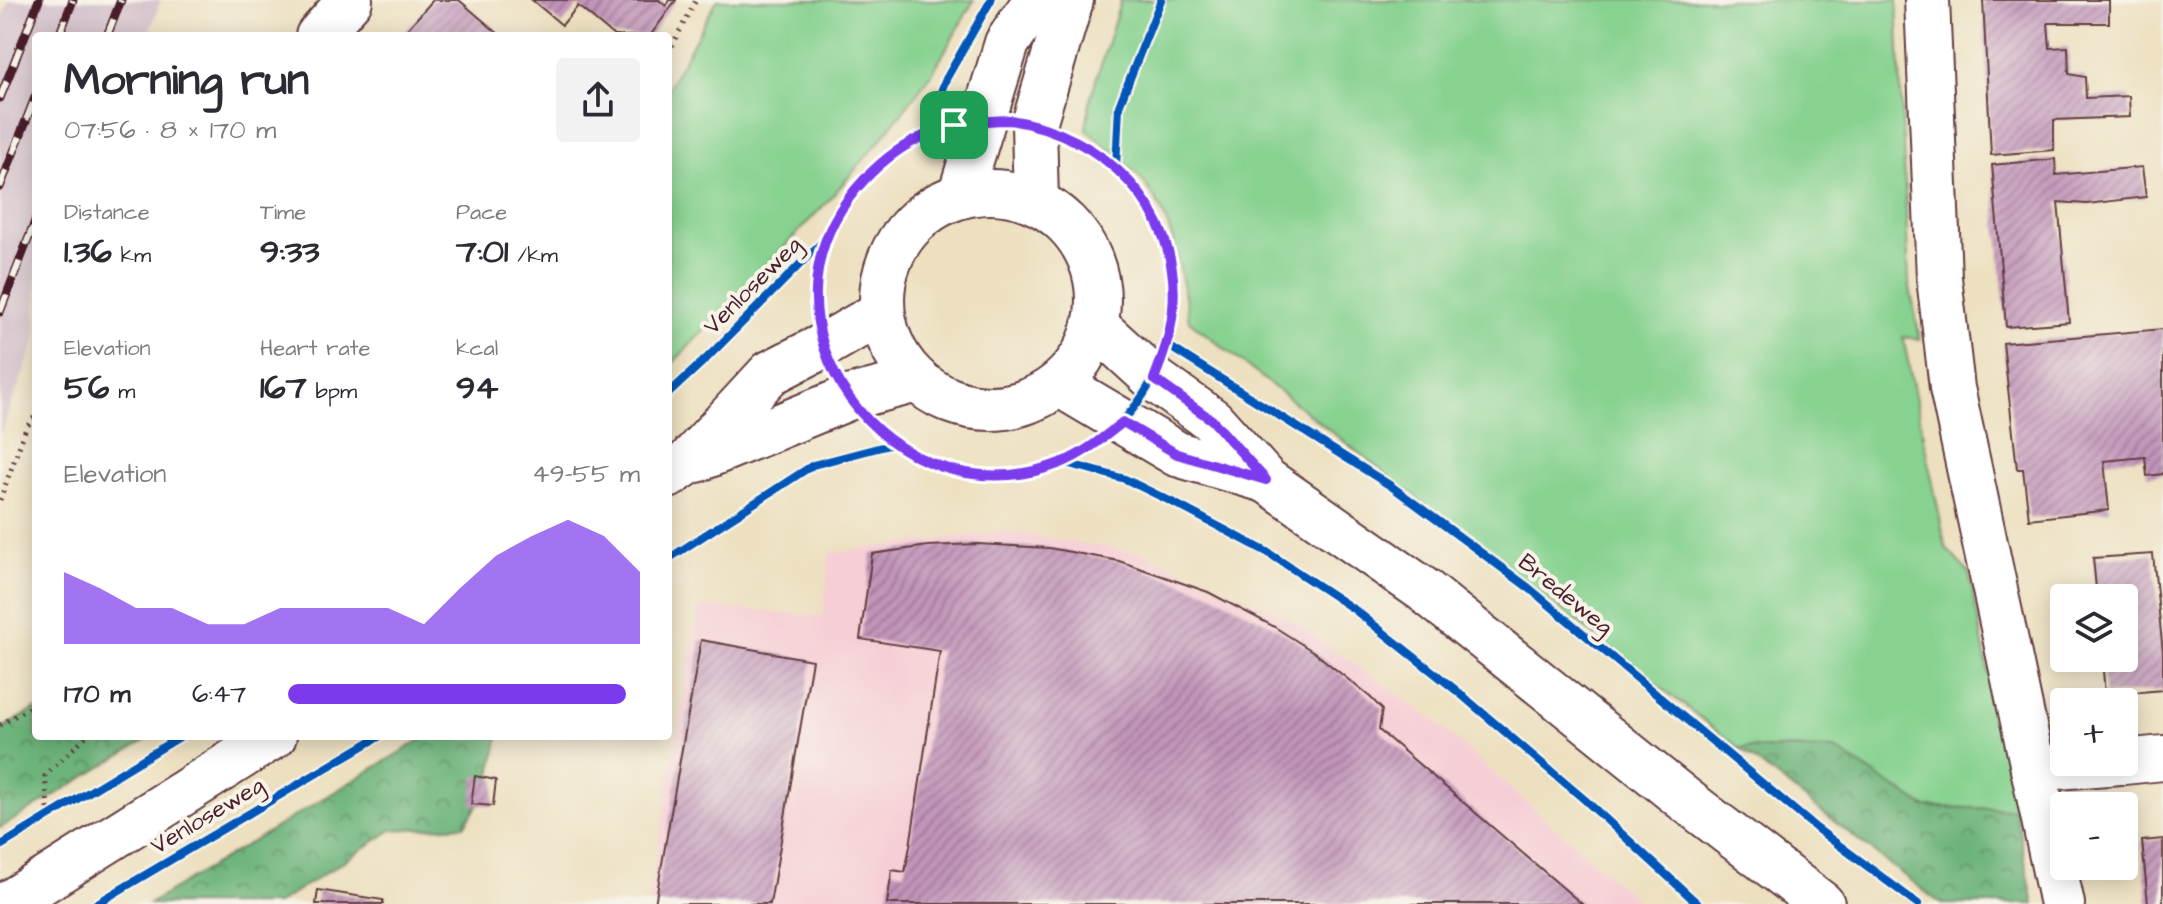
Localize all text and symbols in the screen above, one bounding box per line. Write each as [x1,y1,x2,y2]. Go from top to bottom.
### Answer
text: Morning run [64,51,309,112]
button: share [556,58,640,142]
pin [920,91,988,159]
icon: arrive [932,103,976,147]
text: 07:56 · 8 × 170 m [64,112,276,148]
text: Distance [64,197,150,228]
text: Time [260,197,306,228]
text: Pace [456,197,507,228]
text: 1.36 [64,228,112,276]
text: 9:33 [260,228,320,276]
text: 7:01 [456,228,508,276]
street label: Venloseweg [696,229,810,343]
text: km [112,240,151,271]
text: /km [508,240,558,271]
text: Elevation [64,333,151,364]
text: Heart rate [260,333,370,364]
text: kcal [456,333,498,364]
text: 56 [64,364,109,412]
text: 167 [260,364,307,412]
text: 94 [456,364,499,412]
text: m [109,376,135,407]
text: bpm [307,376,357,407]
text: Elevation [64,456,166,492]
text: 49–55 m [532,456,640,492]
street label: Bredeweg [1510,546,1620,644]
map controls [2050,584,2138,880]
button: layers [2050,584,2138,672]
text: 170 m [64,676,130,712]
text: 6:47 [192,676,246,712]
button: + [2050,688,2138,776]
street label: Venloseweg [144,769,271,864]
button: − [2050,792,2138,880]

